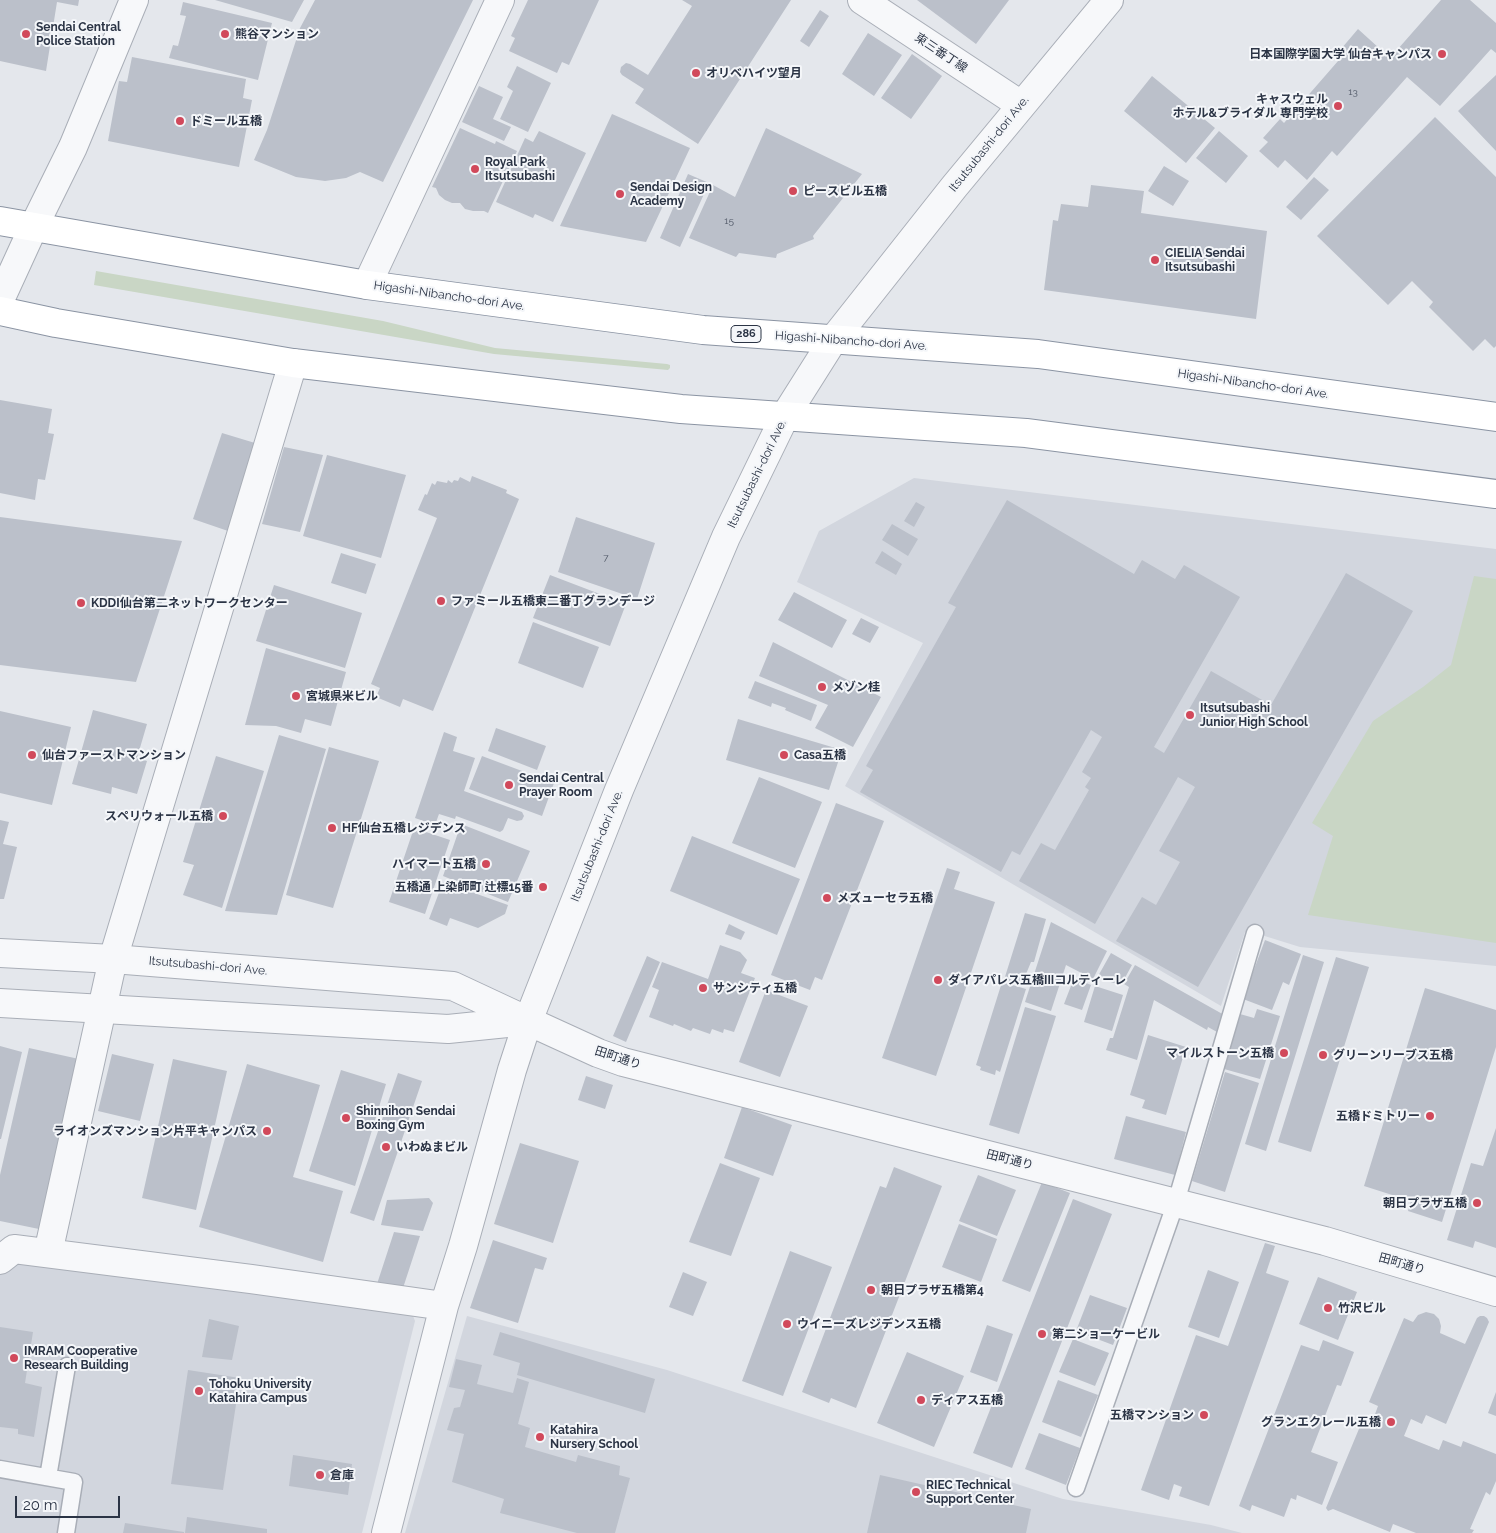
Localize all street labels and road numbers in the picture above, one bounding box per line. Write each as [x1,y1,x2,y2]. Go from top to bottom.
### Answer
street label: 東三番丁線 [912,30,970,76]
street label: Itsutsubashi-dori Ave. [946,93,1032,195]
street label: Higashi-Nibancho-dori Ave. [373,278,525,314]
road number: 286 [731,326,761,342]
street label: Higashi-Nibancho-dori Ave. [775,329,927,353]
street label: Higashi-Nibancho-dori Ave. [1177,366,1329,402]
street label: Itsutsubashi-dori Ave. [724,417,790,531]
street label: Itsutsubashi-dori Ave. [568,788,626,904]
street label: Itsutsubashi-dori Ave. [148,954,268,978]
street label: 田町通り [593,1044,643,1072]
street label: 田町通り [985,1147,1035,1173]
street label: 田町通り [1377,1250,1427,1278]

